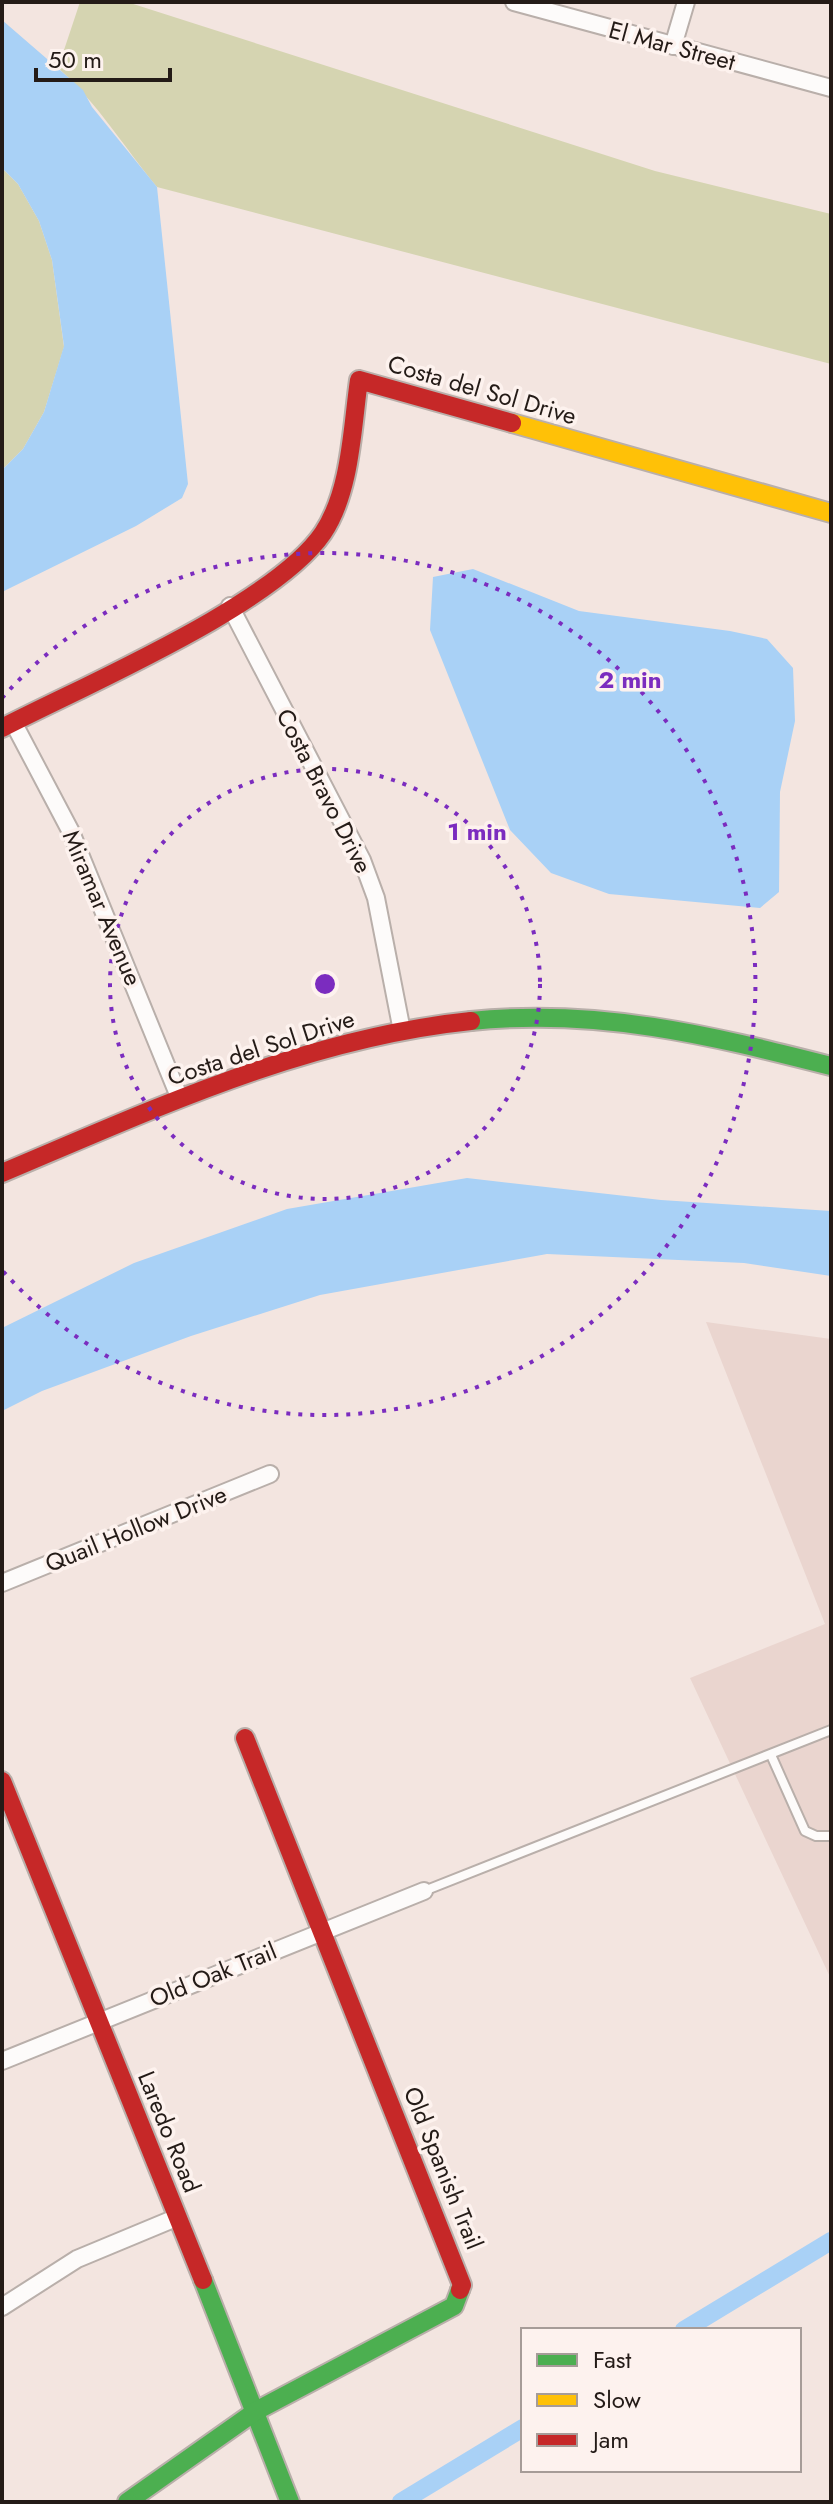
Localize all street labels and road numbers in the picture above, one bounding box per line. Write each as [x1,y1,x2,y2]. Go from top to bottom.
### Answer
street label: El Mar Street [605,12,739,79]
street label: Costa del Sol Drive [384,346,581,433]
street label: Costa Bravo Drive [268,702,381,879]
street label: Miramar Avenue [54,825,151,991]
street label: Costa del Sol Drive [163,1001,359,1094]
street label: Quail Hollow Drive [40,1476,232,1581]
street label: Old Oak Trail [144,1933,282,2016]
street label: Laredo Road [129,2066,210,2198]
street label: Old Spanish Trail [395,2081,492,2254]

